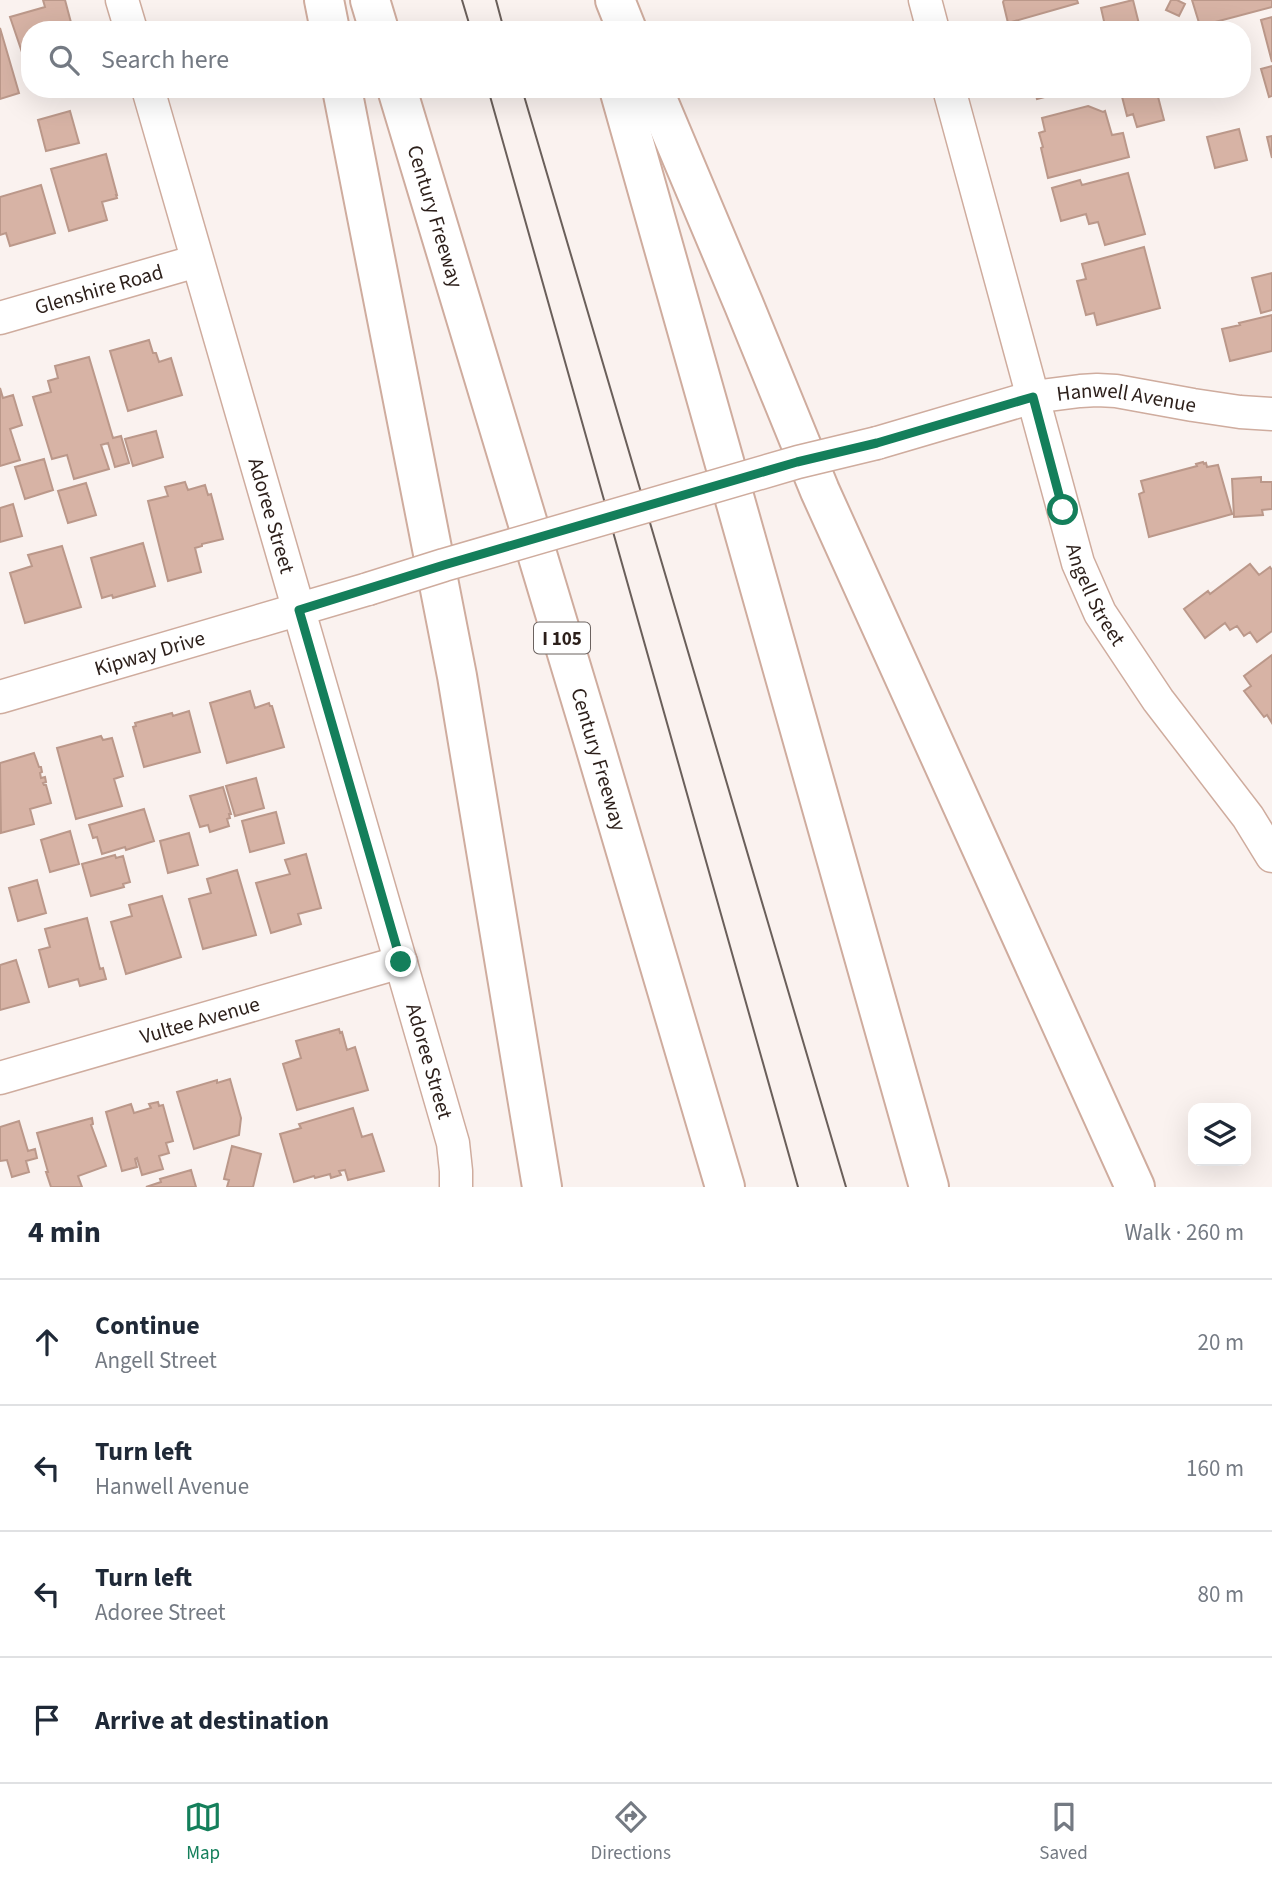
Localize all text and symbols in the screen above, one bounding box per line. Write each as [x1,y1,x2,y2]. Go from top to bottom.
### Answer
search box [21,21,1251,98]
icon: search [45,41,83,79]
text: Search here [101,41,229,78]
street label: Century Freeway [400,141,471,292]
street label: Glenshire Road [31,257,167,322]
street label: Hanwell Avenue [1055,375,1199,420]
street label: Adoree Street [240,454,302,577]
route start [1047,494,1078,525]
street label: Angell Street [1058,540,1133,652]
road number: I 105 [534,622,590,653]
street label: Kipway Drive [91,623,209,684]
street label: Century Freeway [563,684,634,834]
route end [385,946,416,977]
street label: Vultee Avenue [136,989,263,1052]
street label: Adoree Street [398,1000,460,1123]
map controls [1188,1103,1251,1166]
button: layers [1188,1103,1251,1166]
text: 4 min [28,1211,101,1254]
text: Walk · 260 m [1125,1216,1244,1249]
text: Continue [95,1307,200,1344]
icon: ahead [28,1323,66,1361]
text: 20 m [1197,1326,1244,1359]
text: Angell Street [95,1344,217,1377]
text: Turn left [95,1433,192,1470]
icon: left [28,1449,66,1487]
text: 160 m [1186,1452,1244,1485]
text: Hanwell Avenue [95,1470,249,1503]
text: Turn left [95,1559,192,1596]
icon: left [28,1575,66,1613]
text: 80 m [1197,1578,1244,1611]
text: Adoree Street [95,1596,226,1629]
icon: arrive [28,1701,66,1739]
text: Arrive at destination [95,1702,329,1739]
tab: Map [184,1798,222,1867]
tab: Directions [591,1798,671,1867]
tab: Saved [1039,1798,1088,1867]

